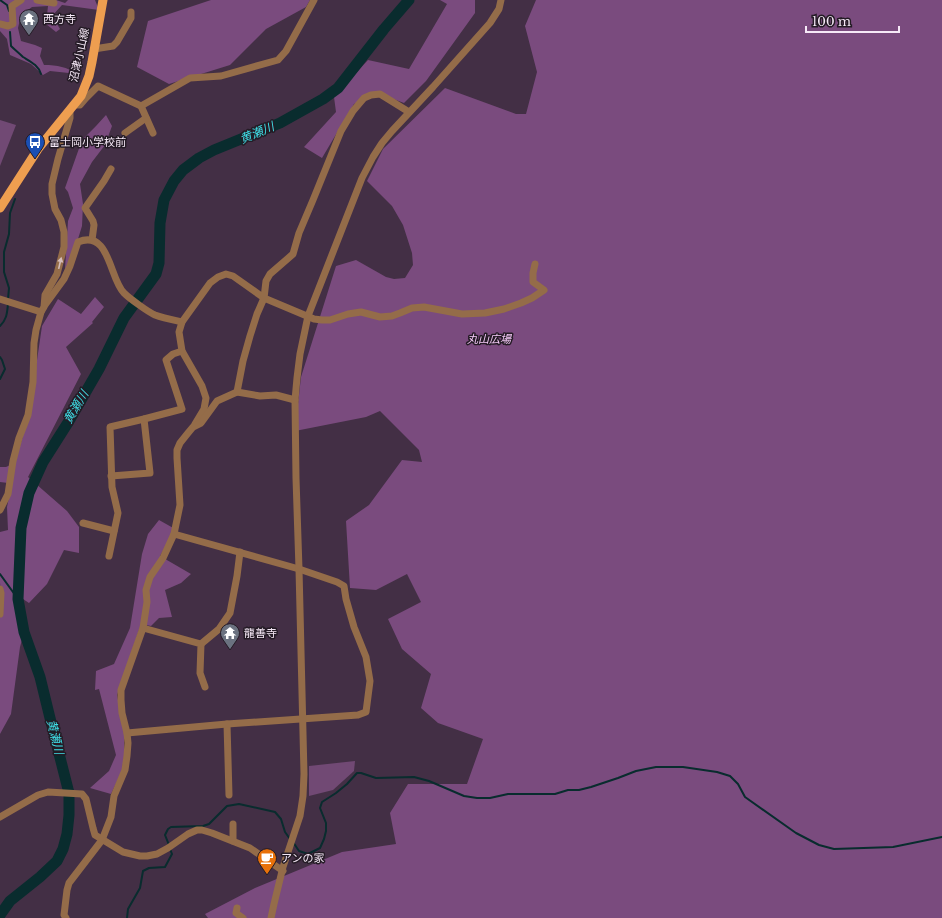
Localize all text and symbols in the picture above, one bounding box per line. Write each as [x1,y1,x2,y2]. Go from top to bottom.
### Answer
temple icon: 西方寺 [18,8,40,36]
scale bar [806,8,899,34]
place label: 西方寺 [43,12,76,26]
text: 100 m [812,14,851,29]
street label: 沼津小山線 [66,27,92,83]
water label: 黄瀬川 [237,118,278,146]
bus stop icon: 富士岡小学校前 [24,131,46,159]
place label: 富士岡小学校前 [49,135,126,149]
one-way arrow [58,257,64,270]
park label: 丸山広場 [467,332,513,346]
water label: 黄瀬川 [60,386,92,426]
temple icon: 龍善寺 [219,622,241,650]
place label: 龍善寺 [244,626,277,640]
water label: 黄瀬川 [44,718,68,758]
cafe icon: アンの家 [256,847,278,875]
place label: アンの家 [281,851,325,865]

